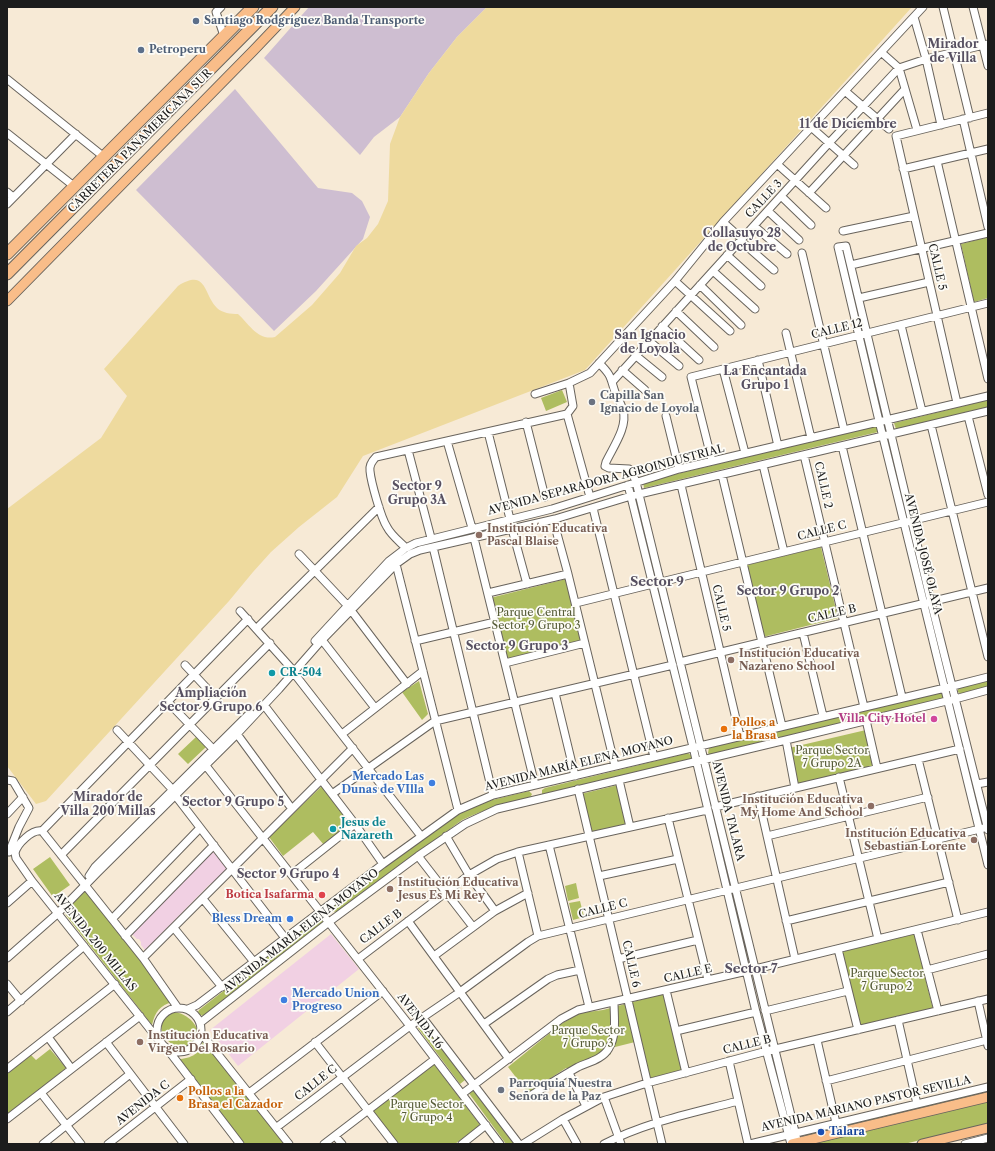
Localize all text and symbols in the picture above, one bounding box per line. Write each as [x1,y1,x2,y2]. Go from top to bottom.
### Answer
place label: Santiago Rodgríguez Banda Transporte [204,14,425,28]
marker: Santiago Rodgríguez Banda Transporte [191,16,201,26]
district label: Mirador de Villa [927,38,979,66]
place label: Petroperu [149,43,206,57]
marker: Petroperu [136,45,146,55]
street label: CARRETERA PANAMERICANA SUR [65,66,215,216]
district label: 11 de Diciembre [799,118,897,132]
street label: CALLE 3 [743,177,785,221]
district label: Collasuyo 28 de Octubre [703,227,781,255]
street label: CALLE 5 [925,242,949,292]
street label: CALLE 12 [810,316,864,342]
district label: San Ignacio de Loyola [614,329,686,357]
district label: La Encantada Grupo 1 [723,365,807,393]
place label: Capilla San Ignacio de Loyola [600,389,699,415]
marker: Capilla San Ignacio de Loyola [587,397,597,407]
street label: AVENIDA SEPARADORA AGROINDUSTRIAL [486,442,726,518]
street label: CALLE 2 [811,460,835,510]
district label: Sector 9 Grupo 3A [388,480,446,508]
street label: AVENIDA JOSÉ OLAYA [902,492,944,616]
street label: CALLE C [796,519,848,543]
place label: Institución Educativa Pascal Blaise [487,522,608,548]
marker: Institución Educativa Pascal Blaise [474,530,484,540]
district label: Sector 9 [630,574,684,590]
street label: CALLE 5 [709,583,733,633]
district label: Sector 9 Grupo 2 [737,585,839,599]
street label: CALLE B [807,602,857,626]
park label: Parque Central Sector 9 Grupo 3 [492,606,580,632]
district label: Sector 9 Grupo 3 [466,640,568,654]
place label: Institución Educativa Nazareno School [739,647,860,673]
marker: Institución Educativa Nazareno School [726,655,736,665]
place label: CR-504 [280,666,322,680]
marker: CR-504 [267,668,277,678]
district label: Ampliación Sector 9 Grupo 6 [160,687,262,715]
place label: Villa City Hotel [838,712,926,726]
marker: Villa City Hotel [929,714,939,724]
place label: Pollos a la Brasa [732,716,776,742]
marker: Pollos a la Brasa [719,724,729,734]
street label: AVENIDA MARÍA ELENA MOYANO [483,734,675,794]
park label: Parque Sector 7 Grupo 2A [795,744,869,770]
street label: AVENIDA TALARA [709,760,747,862]
place label: Mercado Las Dunas de VIlla [341,770,424,796]
marker: Mercado Las Dunas de VIlla [427,778,437,788]
district label: Mirador de Villa 200 Millas [60,791,156,819]
place label: Institución Educativa My Home And School [740,793,863,819]
district label: Sector 9 Grupo 5 [182,796,284,810]
marker: Institución Educativa My Home And School [866,801,876,811]
place label: Jesus de Nazareth [341,816,393,842]
marker: Jesus de Nazareth [328,824,338,834]
place label: Institución Educativa Sebastian Lorente [845,827,966,853]
marker: Institución Educativa Sebastian Lorente [969,835,979,845]
street label: AVENIDA MARÍA ELENA MOYANO [221,866,381,996]
district label: Sector 9 Grupo 4 [237,868,339,882]
place label: Institución Educativa Jesus Es Mi Rey [398,876,519,902]
marker: Institución Educativa Jesus Es Mi Rey [385,884,395,894]
place label: Botica Isafarma [226,888,314,902]
street label: AVENIDA 200 MILLAS [51,890,139,994]
marker: Botica Isafarma [317,890,327,900]
street label: CALLE C [577,897,629,921]
street label: CALLE B [357,907,405,947]
place label: Bless Dream [212,912,282,926]
marker: Bless Dream [285,914,295,924]
street label: CALLE 6 [619,939,643,989]
district label: Sector 7 [724,961,778,977]
street label: CALLE E [663,962,713,986]
park label: Parque Sector 7 Grupo 2 [850,967,924,993]
place label: Mercado Union Progreso [292,987,379,1013]
street label: AVENIDA 16 [394,991,446,1051]
marker: Mercado Union Progreso [279,995,289,1005]
park label: Parque Sector 7 Grupo 3 [551,1024,625,1050]
place label: Institución Educativa Virgen Del Rosario [148,1029,269,1055]
street label: CALLE B [722,1033,772,1057]
marker: Institución Educativa Virgen Del Rosario [135,1037,145,1047]
street label: CALLE C [292,1062,340,1104]
street label: AVENIDA MARIANO PASTOR SEVILLA [760,1073,972,1135]
place label: Parroquia Nuestra Señora de la Paz [509,1077,612,1103]
street label: AVENIDA C [114,1078,172,1128]
place label: Pollos a la Brasa el Cazador [188,1085,283,1111]
marker: Parroquia Nuestra Señora de la Paz [496,1085,506,1095]
marker: Pollos a la Brasa el Cazador [175,1093,185,1103]
park label: Parque Sector 7 Grupo 4 [390,1098,464,1124]
place label: Talara [829,1125,865,1139]
marker: Talara [816,1127,826,1137]

